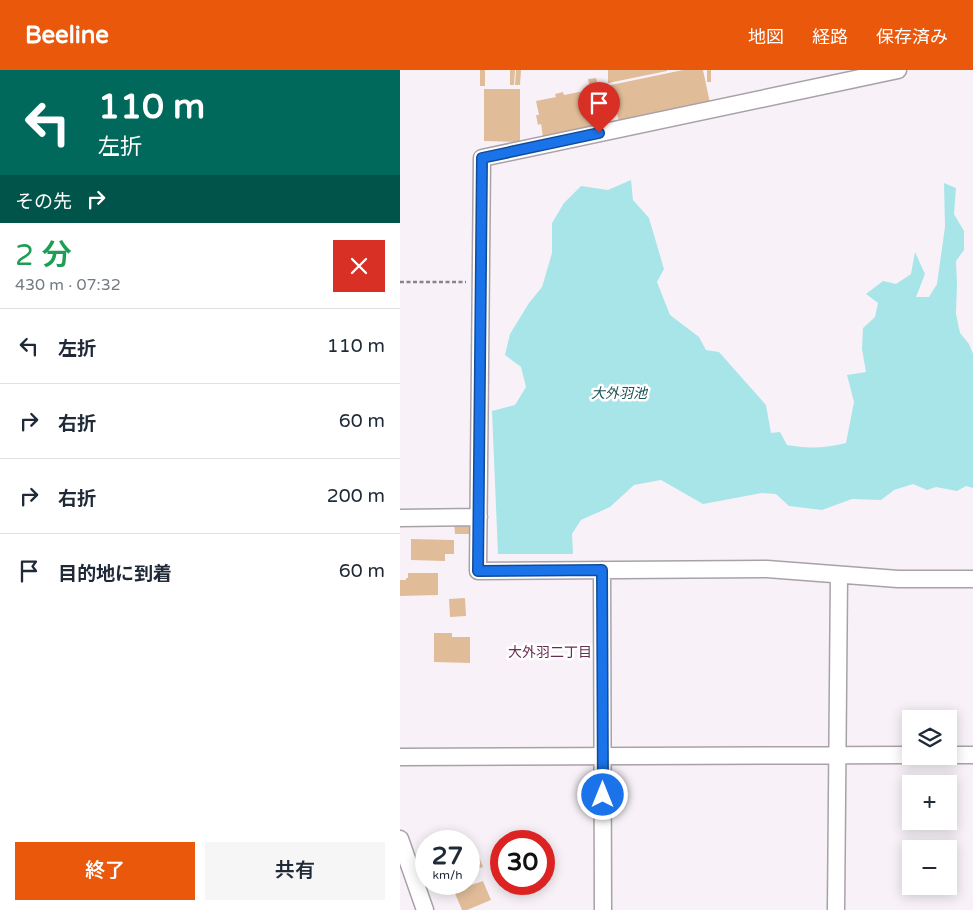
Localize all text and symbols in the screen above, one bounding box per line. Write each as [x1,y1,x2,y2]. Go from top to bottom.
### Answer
text: Beeline [25,21,109,50]
text: 地図 [748,26,784,48]
text: 経路 [812,26,848,48]
text: 保存済み [876,26,948,48]
pin [578,82,620,133]
text: 110 m [98,86,205,128]
icon: arrive [585,89,613,117]
icon: left [15,90,80,155]
text: 左折 [98,134,142,160]
icon: right [82,185,110,213]
text: その先 [15,191,72,213]
text: 2 分 [15,237,72,274]
button: close [333,240,385,292]
text: 430 m · 07:32 [15,275,121,295]
icon: left [15,332,43,360]
text: 110 m [327,335,385,357]
text: 左折 [58,338,96,360]
water label: 大外羽池 [591,385,649,402]
icon: right [15,407,43,435]
text: 60 m [339,410,385,432]
text: 右折 [58,413,96,435]
icon: right [15,482,43,510]
text: 200 m [327,485,385,507]
text: 右折 [58,488,96,510]
icon: arrive [15,557,43,585]
text: 60 m [339,560,385,582]
text: 目的地に到着 [58,563,172,585]
district label: 大外羽二丁目 [508,644,592,661]
map controls [902,710,957,895]
button: layers [902,710,957,765]
position arrow [576,768,628,820]
button: + [902,775,957,830]
speed limit sign: 30 [490,830,555,895]
button: − [902,840,957,895]
text: 27 [432,841,463,871]
button: 終了 [15,842,195,900]
button: 共有 [205,842,385,900]
text: km/h [432,868,463,882]

